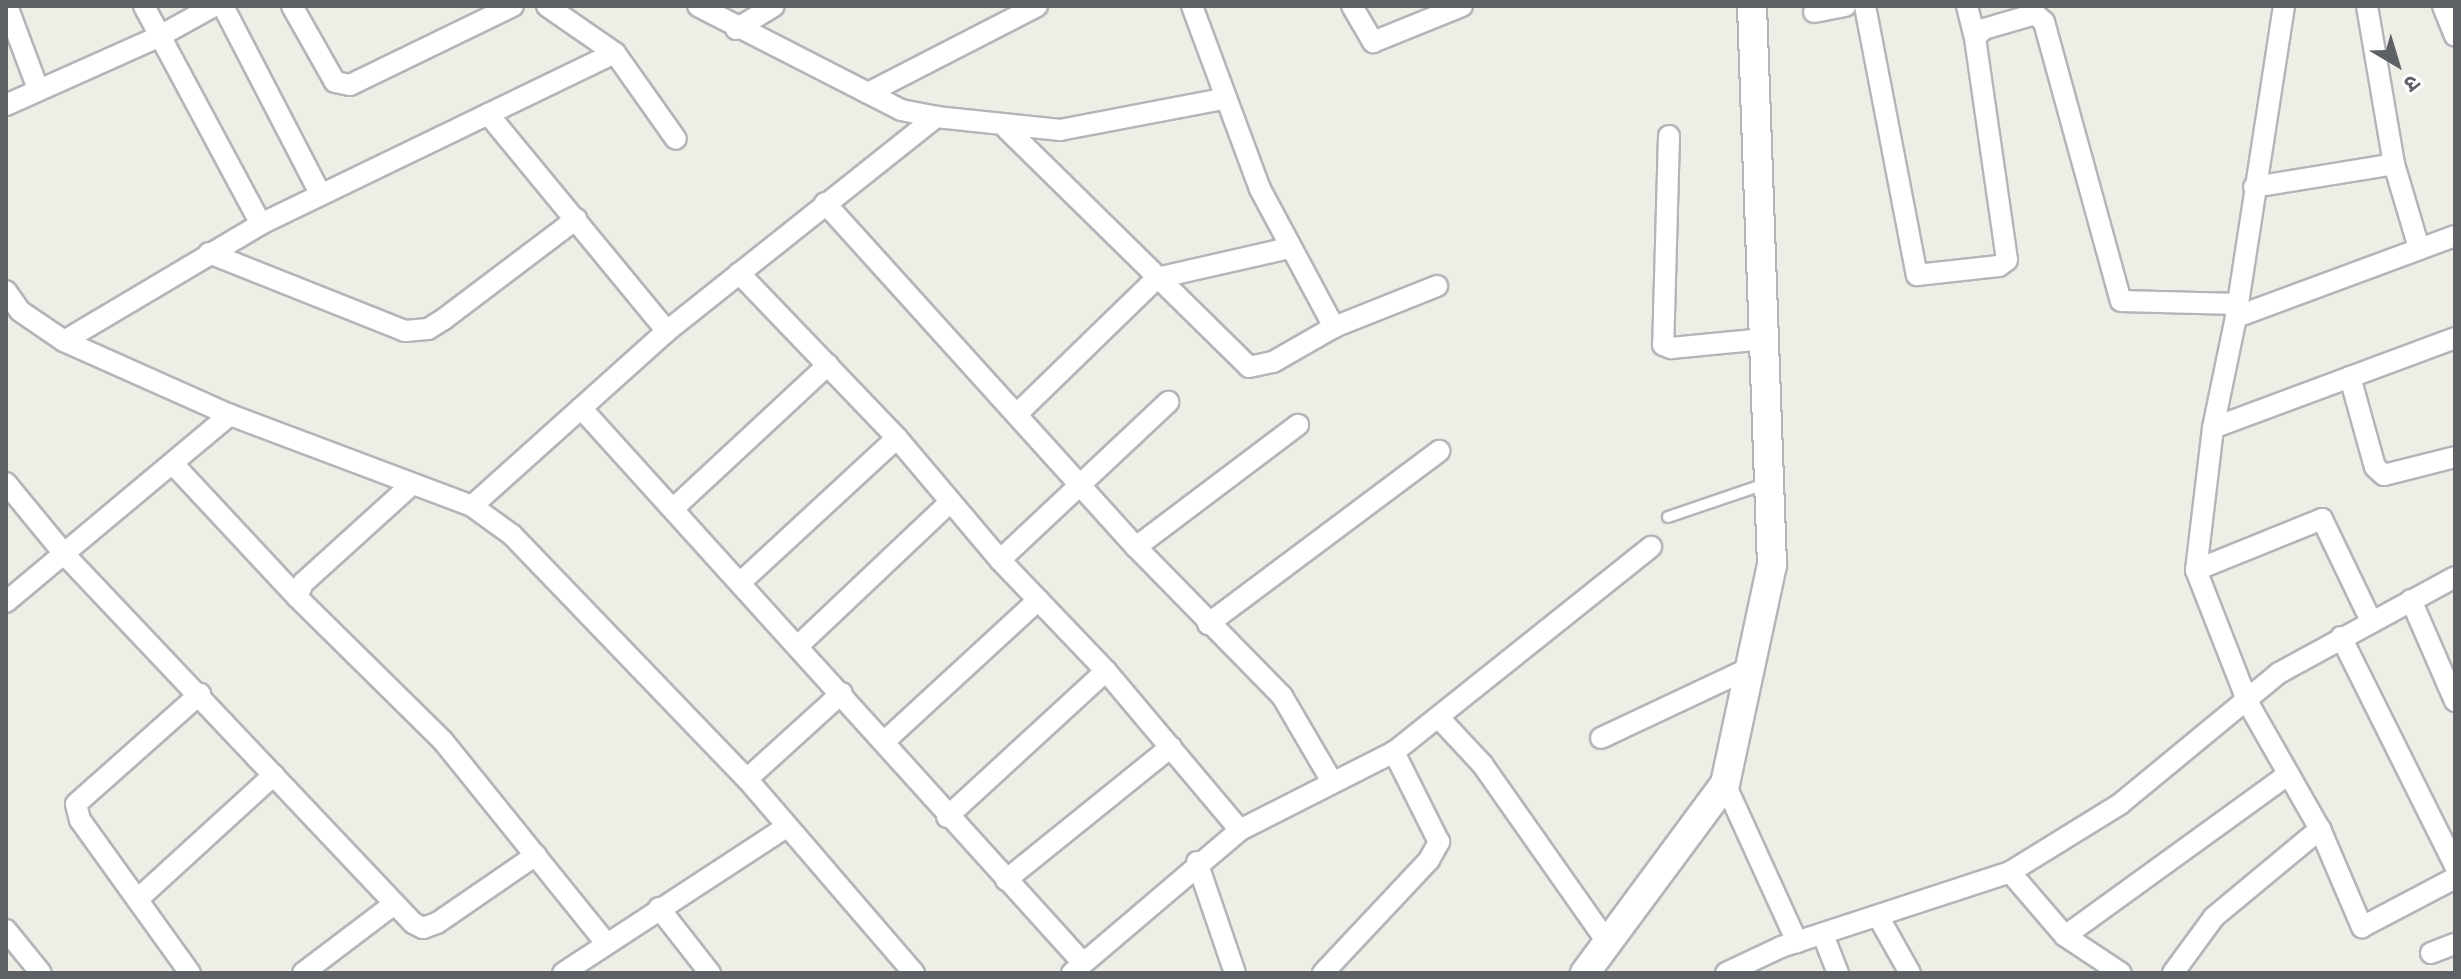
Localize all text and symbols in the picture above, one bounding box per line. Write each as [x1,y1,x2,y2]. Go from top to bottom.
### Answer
north arrow [2357,24,2437,104]
text: उ [2399,69,2425,98]

